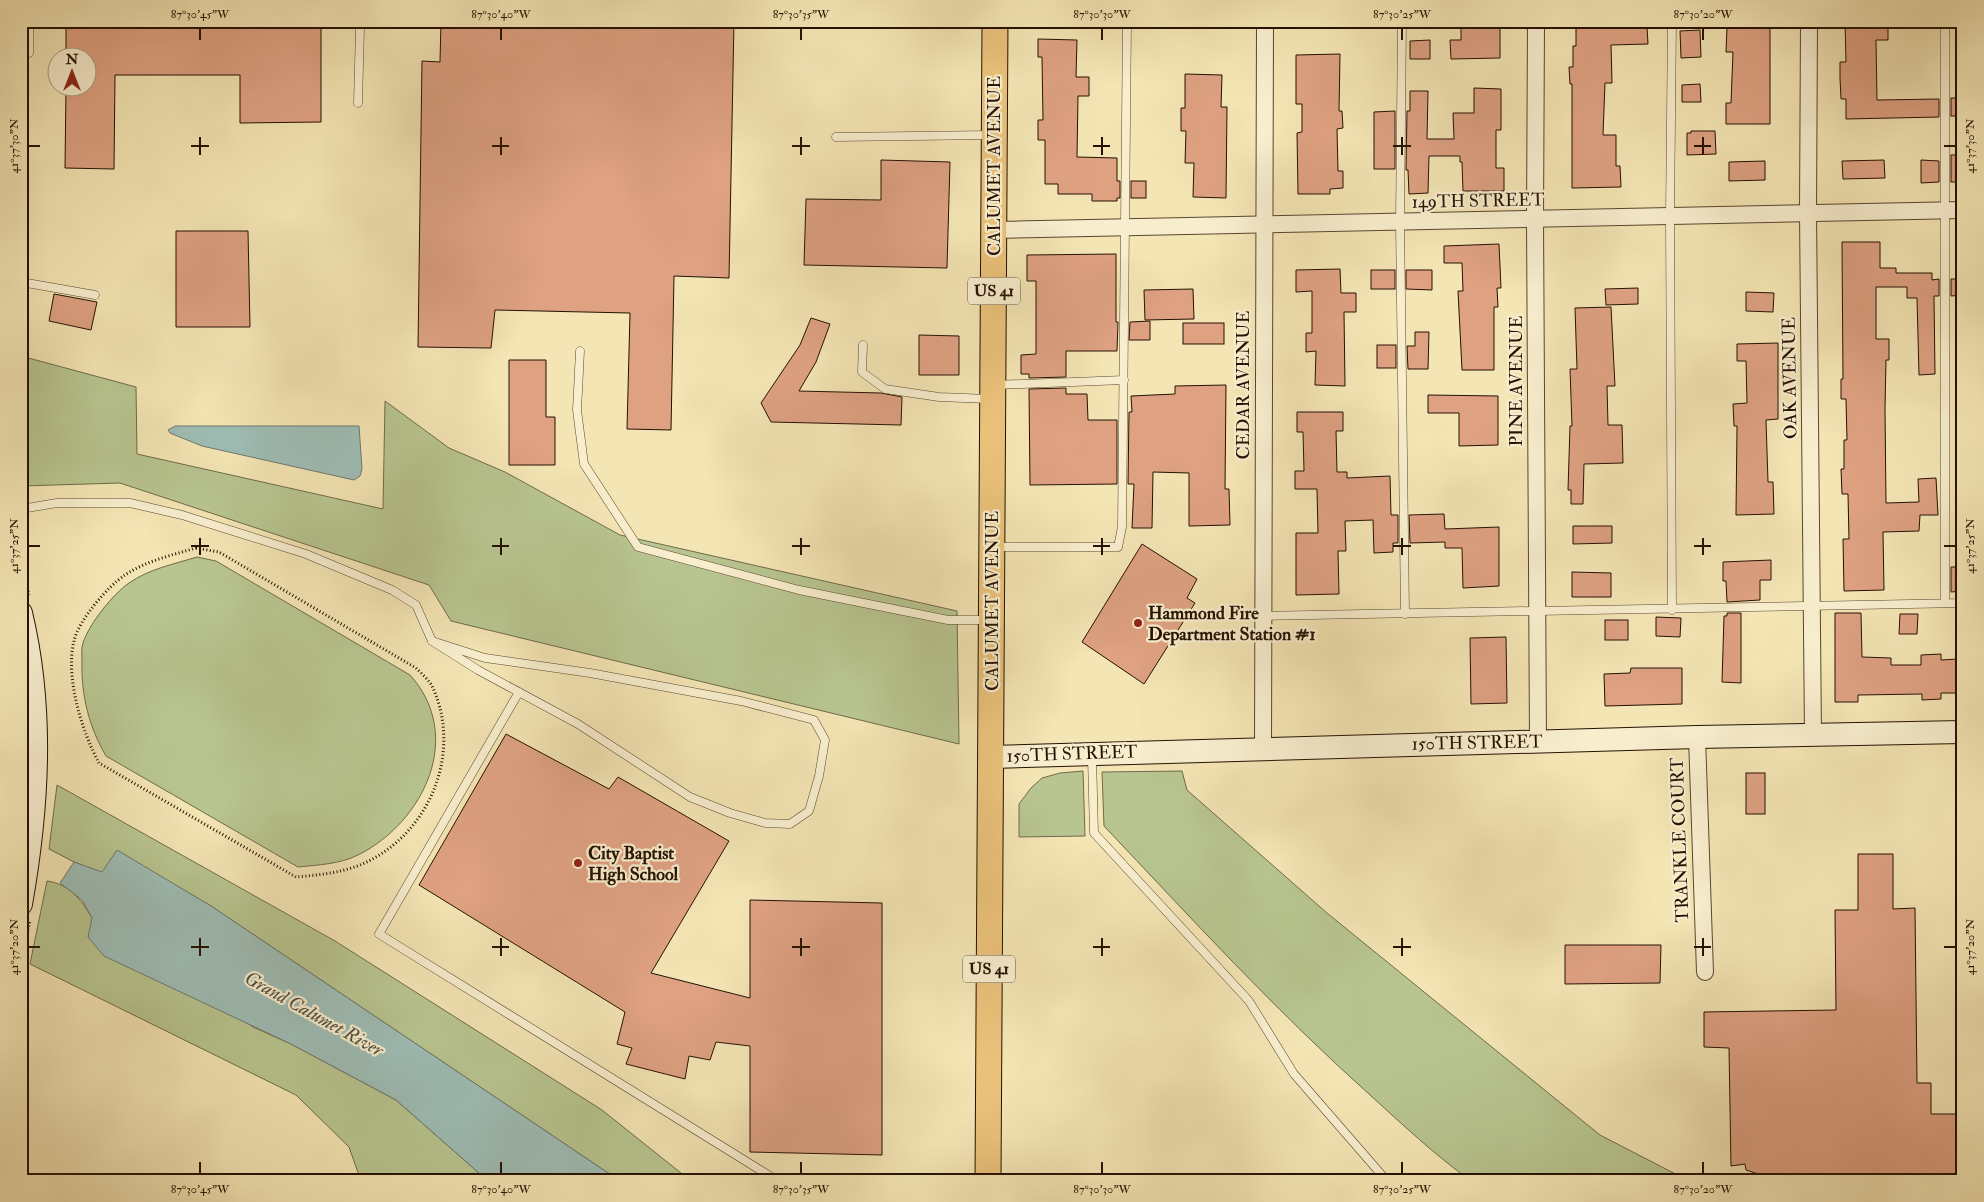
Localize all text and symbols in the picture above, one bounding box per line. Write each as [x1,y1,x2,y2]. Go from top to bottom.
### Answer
text: 87°30'45"W [171,7,230,22]
text: 87°30'40"W [471,7,531,22]
text: 87°30'35"W [773,7,830,22]
text: 87°30'30"W [1073,7,1131,22]
text: 87°30'25"W [1373,7,1432,22]
text: 87°30'20"W [1674,7,1733,22]
north arrow [48,48,98,98]
text: N [65,51,79,68]
street label: CALUMET AVENUE [983,76,1006,256]
text: 41°37'30"N [7,118,22,173]
text: 41°37'30"N [1963,118,1978,173]
street label: 149TH STREET [1411,188,1545,214]
road number: US 41 [968,278,1020,304]
street label: CEDAR AVENUE [1232,311,1255,459]
street label: PINE AVENUE [1505,316,1528,446]
street label: OAK AVENUE [1777,317,1803,439]
street label: CALUMET AVENUE [981,511,1004,691]
text: 41°37'25"N [7,518,22,574]
text: 41°37'25"N [1963,518,1978,574]
place label: Hammond Fire Department Station #1 [1148,602,1316,646]
marker: Hammond Fire Department Station #1 [1132,617,1144,629]
street label: 150TH STREET [1411,730,1543,756]
street label: 150TH STREET [1006,740,1138,768]
street label: TRANKLE COURT [1666,757,1694,923]
place label: City Baptist High School [588,842,679,886]
marker: City Baptist High School [572,857,584,869]
text: 41°37'20"N [7,919,22,975]
text: 41°37'20"N [1963,919,1978,975]
road number: US 41 [963,956,1015,982]
water label: Grand Calumet River [240,966,388,1063]
text: 87°30'45"W [171,1182,230,1197]
text: 87°30'40"W [471,1182,531,1197]
text: 87°30'35"W [773,1182,830,1197]
text: 87°30'30"W [1073,1182,1131,1197]
text: 87°30'25"W [1373,1182,1432,1197]
text: 87°30'20"W [1674,1182,1733,1197]

